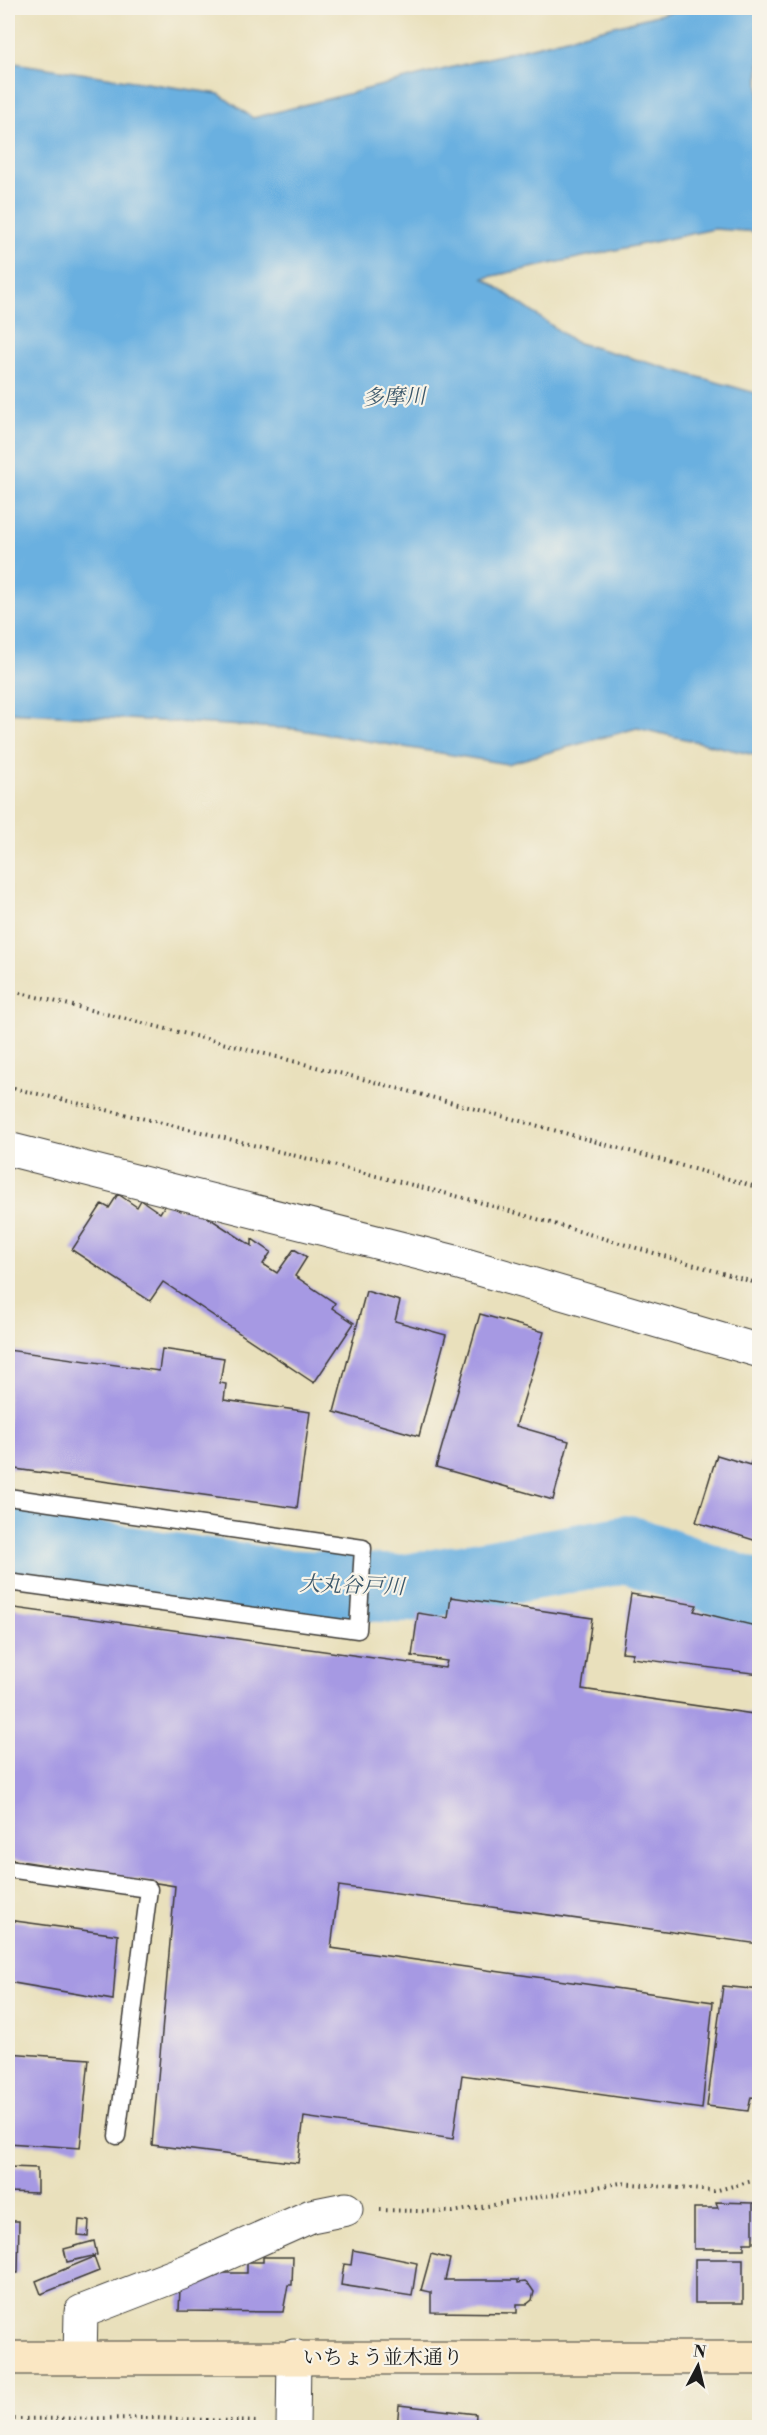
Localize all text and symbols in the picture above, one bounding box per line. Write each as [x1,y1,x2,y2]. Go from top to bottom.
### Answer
water label: 多摩川 [362,384,428,412]
water label: 大丸谷戸川 [299,1571,407,1601]
north arrow [668,2336,728,2396]
text: N [692,2341,708,2363]
street label: いちょう並木通り [303,2346,463,2371]

